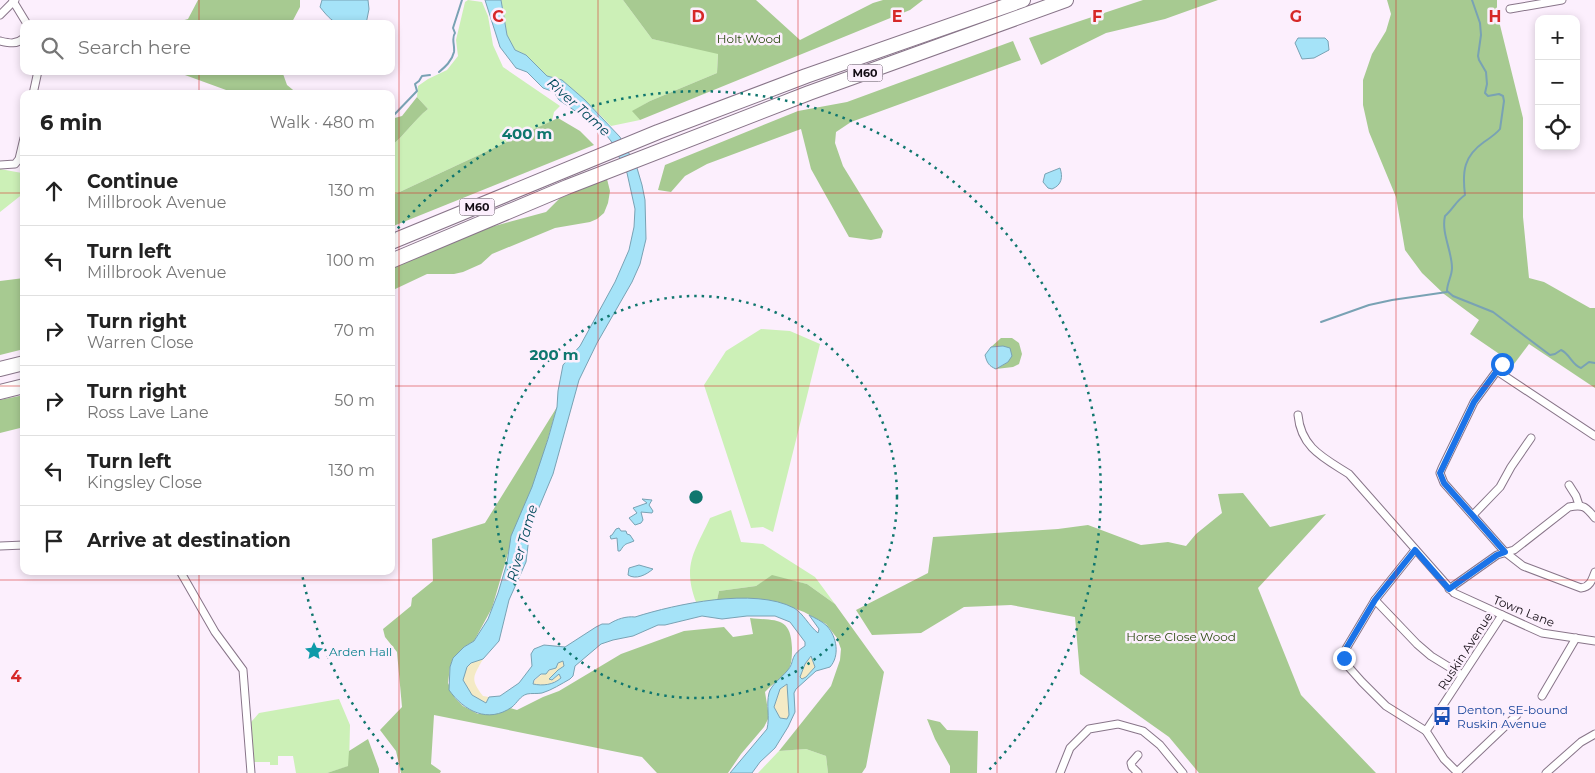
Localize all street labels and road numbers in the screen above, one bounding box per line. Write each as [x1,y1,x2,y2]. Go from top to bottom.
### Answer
road number: M60 [848,64,882,82]
road number: M60 [460,198,494,216]
street label: Town Lane [1491,592,1557,630]
street label: Ruskin Avenue [1434,609,1496,693]

